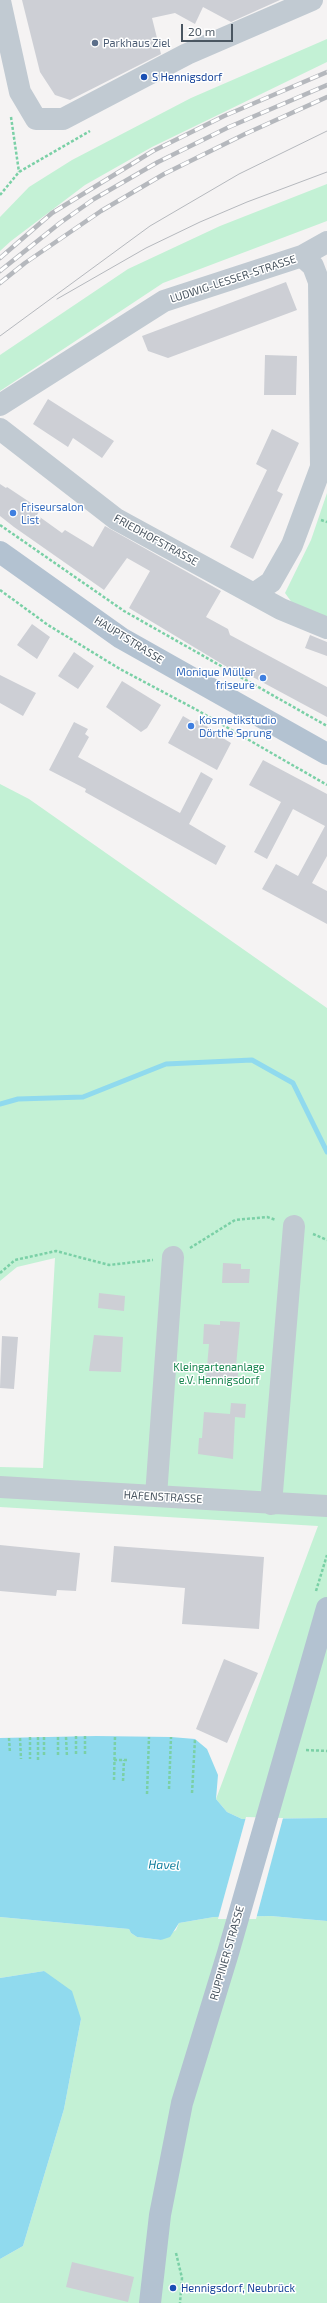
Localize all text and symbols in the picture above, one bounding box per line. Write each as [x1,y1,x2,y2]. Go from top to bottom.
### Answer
scale bar [183,16,235,42]
text: 20 m [188,24,215,38]
place label: Parkhaus Ziel [103,36,170,50]
marker: Parkhaus Ziel [90,38,100,48]
place label: S Hennigsdorf [152,70,222,84]
marker: S Hennigsdorf [139,72,149,82]
street label: LUDWIG-LESSER-STRASSE [168,252,298,306]
place label: Friseursalon List [21,500,84,526]
marker: Friseursalon List [8,508,18,518]
street label: FRIEDHOFSTRASSE [112,511,200,569]
street label: HAUPTSTRASSE [92,613,166,667]
place label: Monique Müller friseure [176,665,255,691]
marker: Monique Müller friseure [258,673,268,683]
place label: Kosmetikstudio Dörthe Sprung [199,713,277,739]
marker: Kosmetikstudio Dörthe Sprung [186,721,196,731]
park label: Kleingartenanlage e.V. Hennigsdorf [173,1360,265,1386]
street label: HAFENSTRASSE [123,1488,203,1506]
water label: Havel [148,1857,180,1873]
street label: RUPPINER STRASSE [207,1904,247,2002]
place label: Hennigsdorf, Neubrück [181,2281,295,2295]
marker: Hennigsdorf, Neubrück [168,2283,178,2293]

